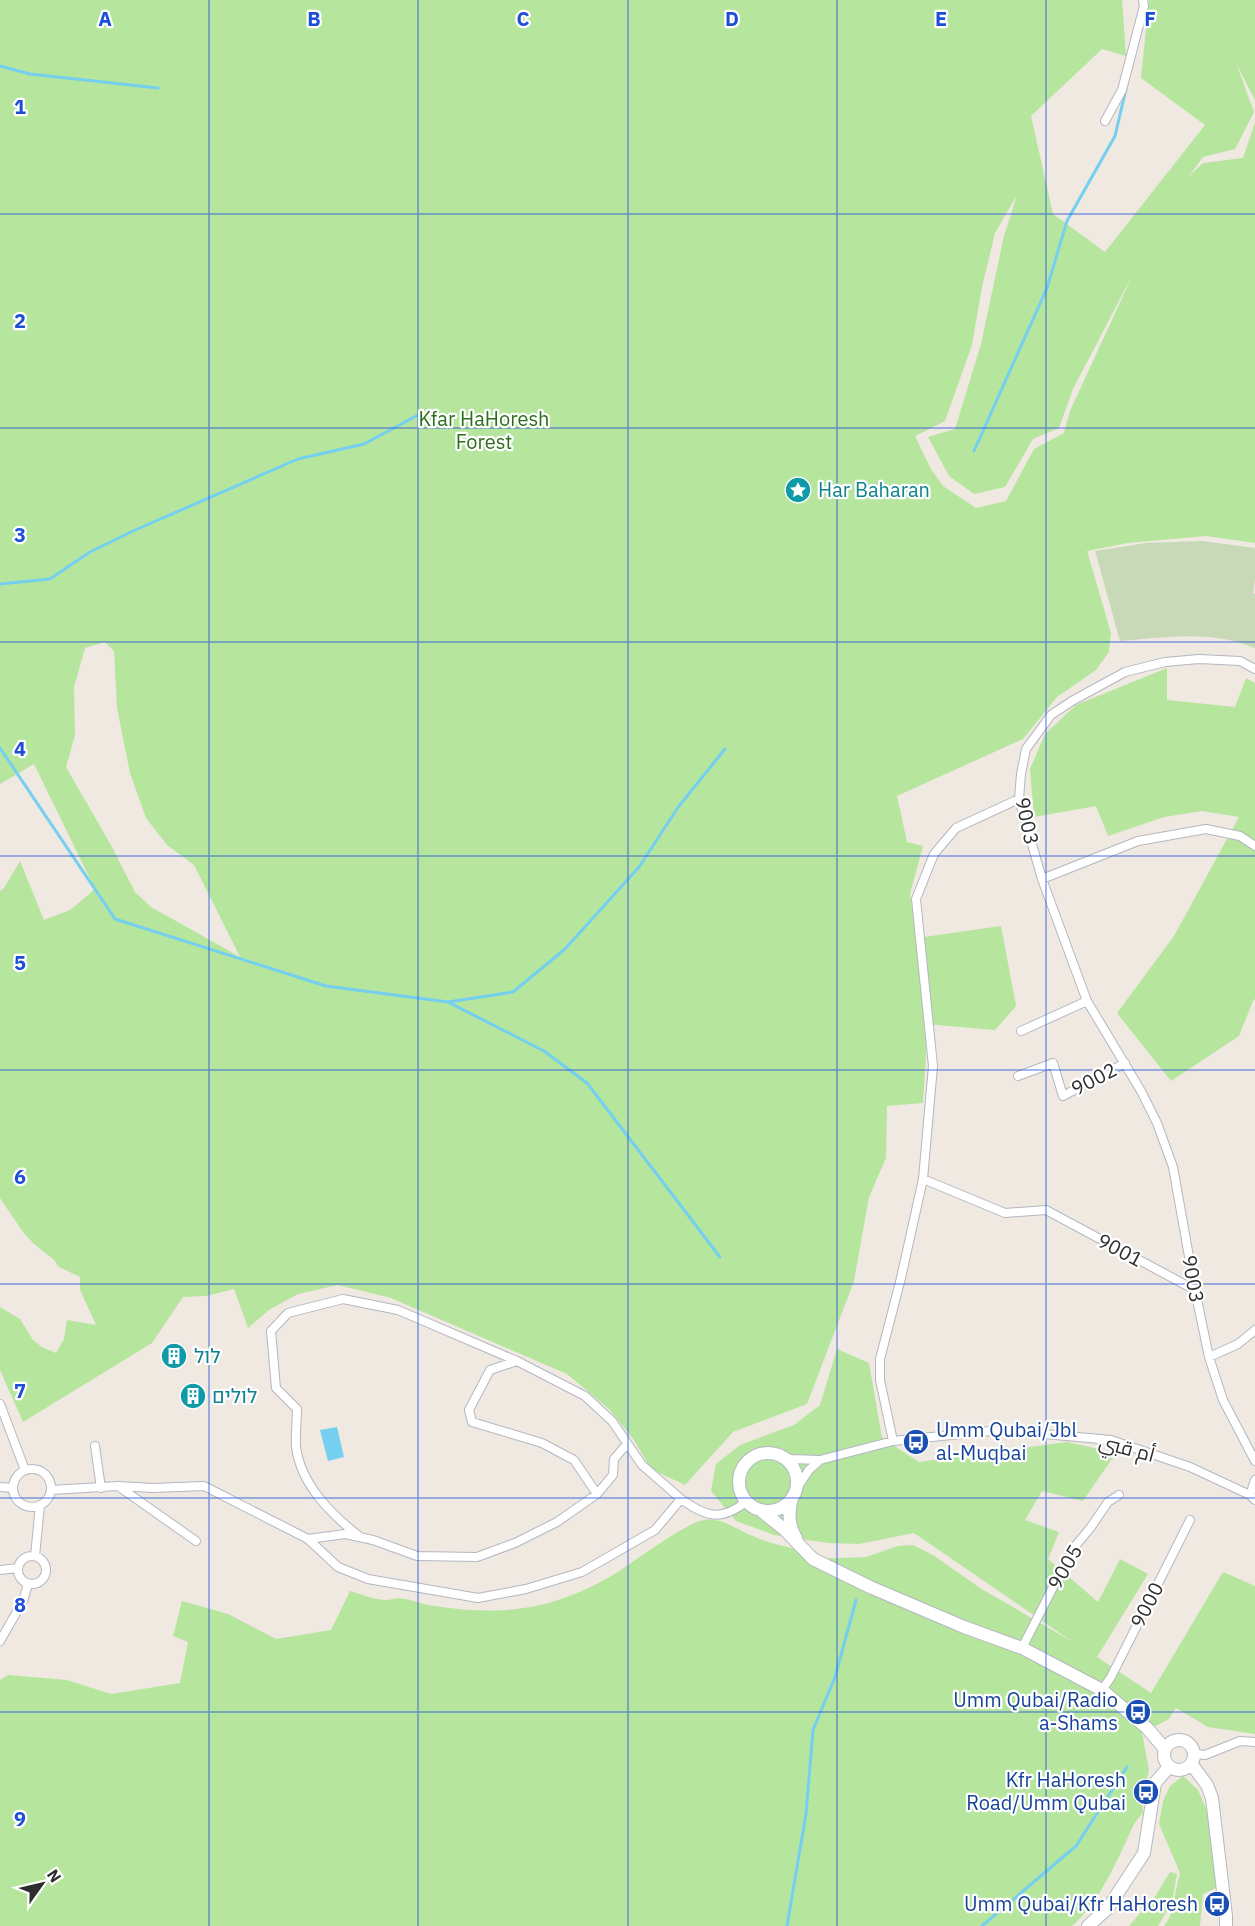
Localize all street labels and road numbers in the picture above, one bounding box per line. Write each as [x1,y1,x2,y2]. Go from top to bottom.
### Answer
street label: 9003 [1009,795,1046,847]
street label: 9002 [1066,1056,1121,1101]
street label: 9001 [1093,1226,1148,1273]
street label: 9003 [1176,1253,1211,1305]
street label: أم قبي [1095,1427,1158,1471]
street label: 9005 [1041,1539,1088,1594]
street label: 9000 [1124,1577,1169,1632]

